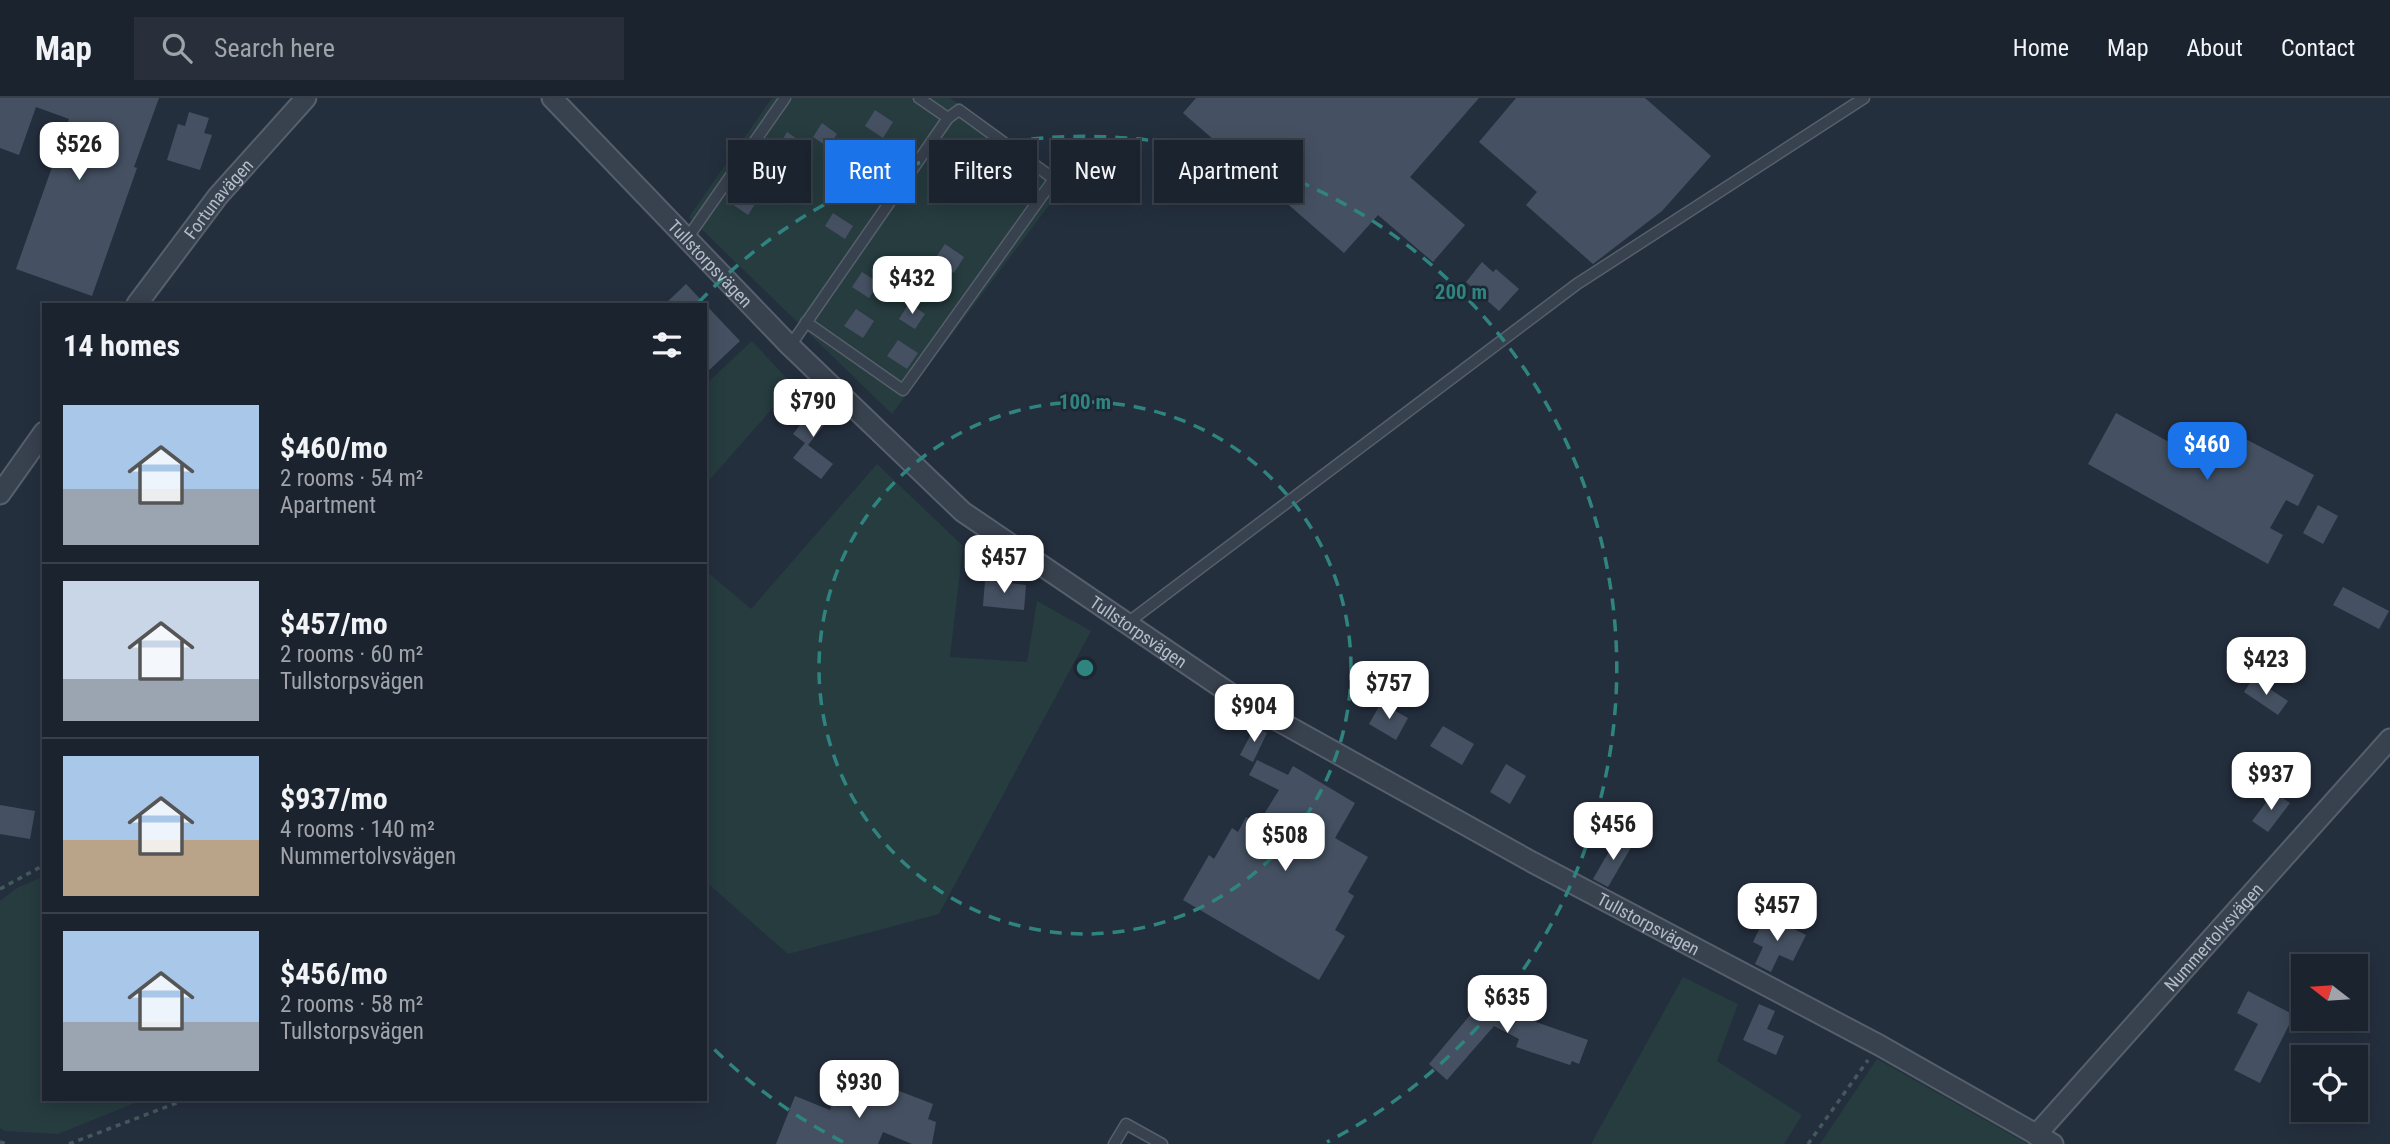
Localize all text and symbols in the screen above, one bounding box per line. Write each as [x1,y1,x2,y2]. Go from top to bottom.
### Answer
search box [134,17,624,80]
text: Map [35,29,92,68]
icon: search [158,29,196,67]
text: Search here [214,33,335,63]
text: Home [2013,34,2069,62]
text: Map [2107,34,2149,62]
text: About [2187,34,2243,62]
text: Contact [2281,34,2355,62]
pin: $526 [38,122,120,182]
text: $526 [56,131,102,158]
chip: Buy [728,140,811,203]
chip: Rent [825,140,915,203]
chip: Filters [929,140,1037,203]
chip: New [1051,140,1140,203]
chip: Apartment [1154,140,1303,203]
street label: Fortunavägen [179,154,257,243]
street label: Tullstorpsvägen [664,215,757,311]
pin: $432 [871,256,953,316]
text: $432 [889,265,935,292]
text: 200 m [1435,280,1487,304]
icon: filters [648,326,686,364]
text: 14 homes [63,328,180,363]
pin: $790 [772,380,854,439]
text: $790 [790,388,836,415]
text: 100 m [1059,390,1111,414]
pin: $460 [2166,422,2248,482]
text: $460/mo [280,430,388,465]
text: $460 [2184,431,2230,458]
icon: home [119,433,203,517]
text: 2 rooms · 54 m² [280,465,423,492]
text: Apartment [280,492,376,519]
pin: $457 [963,536,1045,595]
text: $457 [981,544,1027,571]
street label: Tullstorpsvägen [1086,591,1191,672]
text: $457/mo [280,606,388,641]
icon: home [119,609,203,693]
pin: $423 [2225,638,2307,697]
text: 2 rooms · 60 m² [280,641,423,668]
text: $423 [2243,646,2289,673]
centre of rings [1073,656,1097,680]
pin: $757 [1348,662,1430,721]
text: Tullstorpsvägen [280,668,424,695]
text: $757 [1366,670,1412,697]
pin: $904 [1213,684,1295,744]
text: $904 [1231,693,1277,720]
pin: $937 [2230,752,2312,812]
text: $937 [2248,761,2294,788]
text: $937/mo [280,781,388,816]
icon: home [119,784,203,868]
pin: $456 [1572,802,1654,862]
text: $456 [1590,811,1636,838]
pin: $508 [1244,814,1326,873]
text: 4 rooms · 140 m² [280,816,435,843]
text: $508 [1262,822,1308,849]
text: Nummertolvsvägen [280,843,456,870]
street label: Nummertolvsvägen [2160,878,2267,995]
pin: $457 [1736,884,1818,943]
street label: Tullstorpsvägen [1594,888,1703,959]
text: $457 [1754,892,1800,919]
north arrow [2291,954,2368,1031]
map controls [2291,954,2368,1122]
text: $456/mo [280,956,388,991]
icon: home [119,959,203,1043]
pin: $635 [1466,976,1548,1035]
text: $635 [1484,984,1530,1011]
text: 2 rooms · 58 m² [280,991,423,1018]
text: Tullstorpsvägen [280,1018,424,1045]
button: locate [2291,1045,2368,1122]
pin: $930 [818,1060,900,1120]
text: $930 [836,1069,882,1096]

